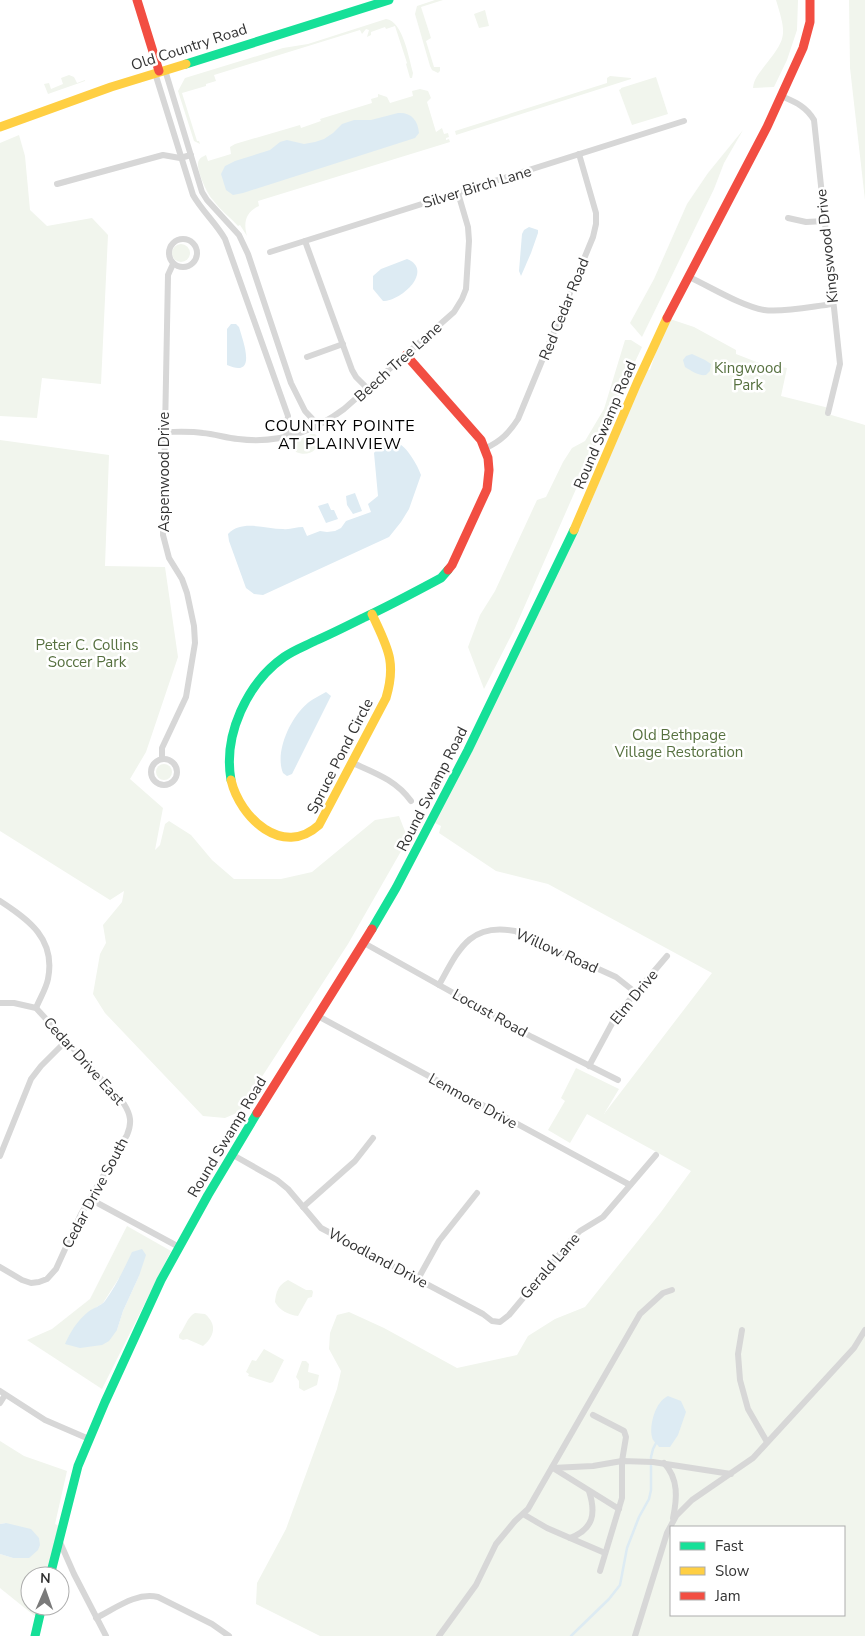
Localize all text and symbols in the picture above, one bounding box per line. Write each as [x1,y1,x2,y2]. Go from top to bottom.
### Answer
street label: Old Country Road [128,19,250,75]
street label: Silver Birch Lane [420,161,534,213]
street label: Kingswood Drive [811,188,843,304]
street label: Red Cedar Road [534,255,594,363]
street label: Beech Tree Lane [350,317,446,407]
street label: Round Swamp Road [569,358,641,492]
park label: Kingwood Park [714,358,782,395]
street label: Aspenwood Drive [154,412,174,532]
district label: COUNTRY POINTE AT PLAINVIEW [264,415,416,455]
park label: Peter C. Collins Soccer Park [35,635,139,672]
street label: Spruce Pond Circle [302,695,378,817]
street label: Round Swamp Road [392,723,472,855]
park label: Old Bethpage Village Restoration [614,725,743,762]
street label: Willow Road [513,924,601,978]
street label: Elm Drive [606,965,662,1029]
street label: Locust Road [449,984,531,1042]
street label: Cedar Drive East [39,1013,129,1110]
street label: Lenmore Drive [425,1068,521,1134]
street label: Round Swamp Road [183,1073,271,1201]
street label: Cedar Drive South [57,1134,133,1252]
street label: Woodland Drive [325,1223,431,1293]
street label: Gerald Lane [516,1229,584,1303]
legend [670,1526,845,1616]
text: Fast [715,1536,744,1556]
text: Slow [715,1561,750,1581]
north arrow [20,1566,70,1616]
text: N [40,1569,51,1588]
text: Jam [714,1586,741,1606]

